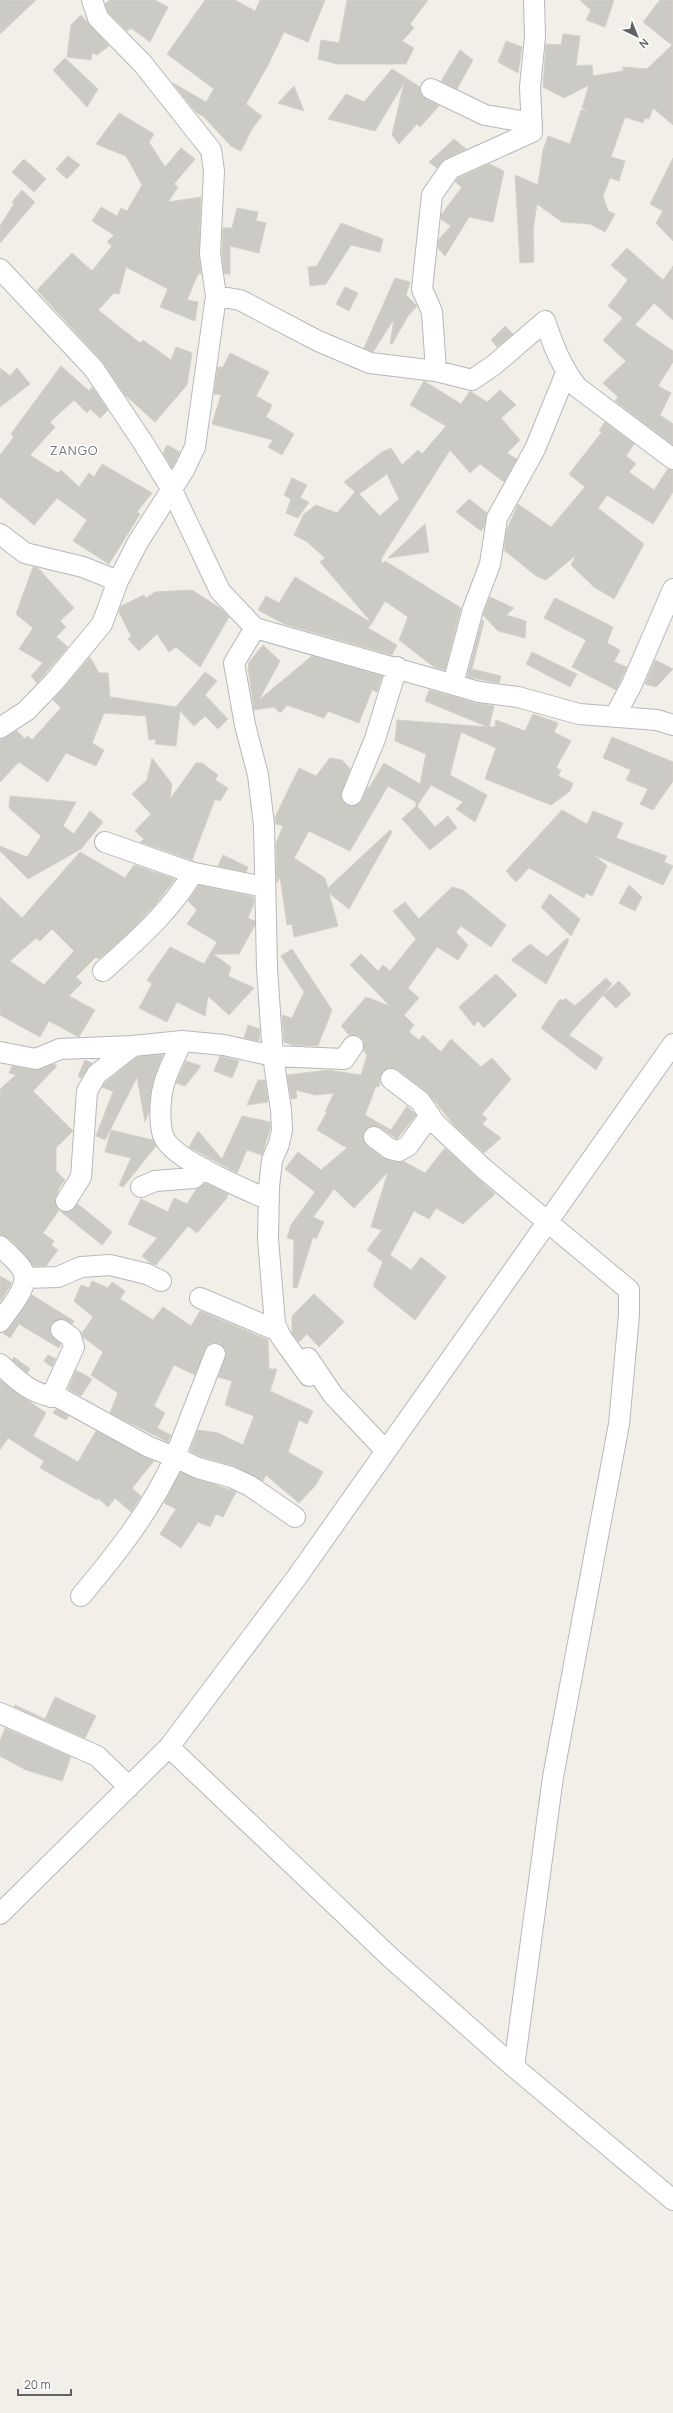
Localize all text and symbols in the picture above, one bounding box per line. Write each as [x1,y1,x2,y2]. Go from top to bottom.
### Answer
north arrow [617,16,657,56]
text: N [636,35,652,52]
district label: ZANGO [50,441,98,459]
scale bar [18,2371,71,2397]
text: 20 m [24,2376,51,2393]

